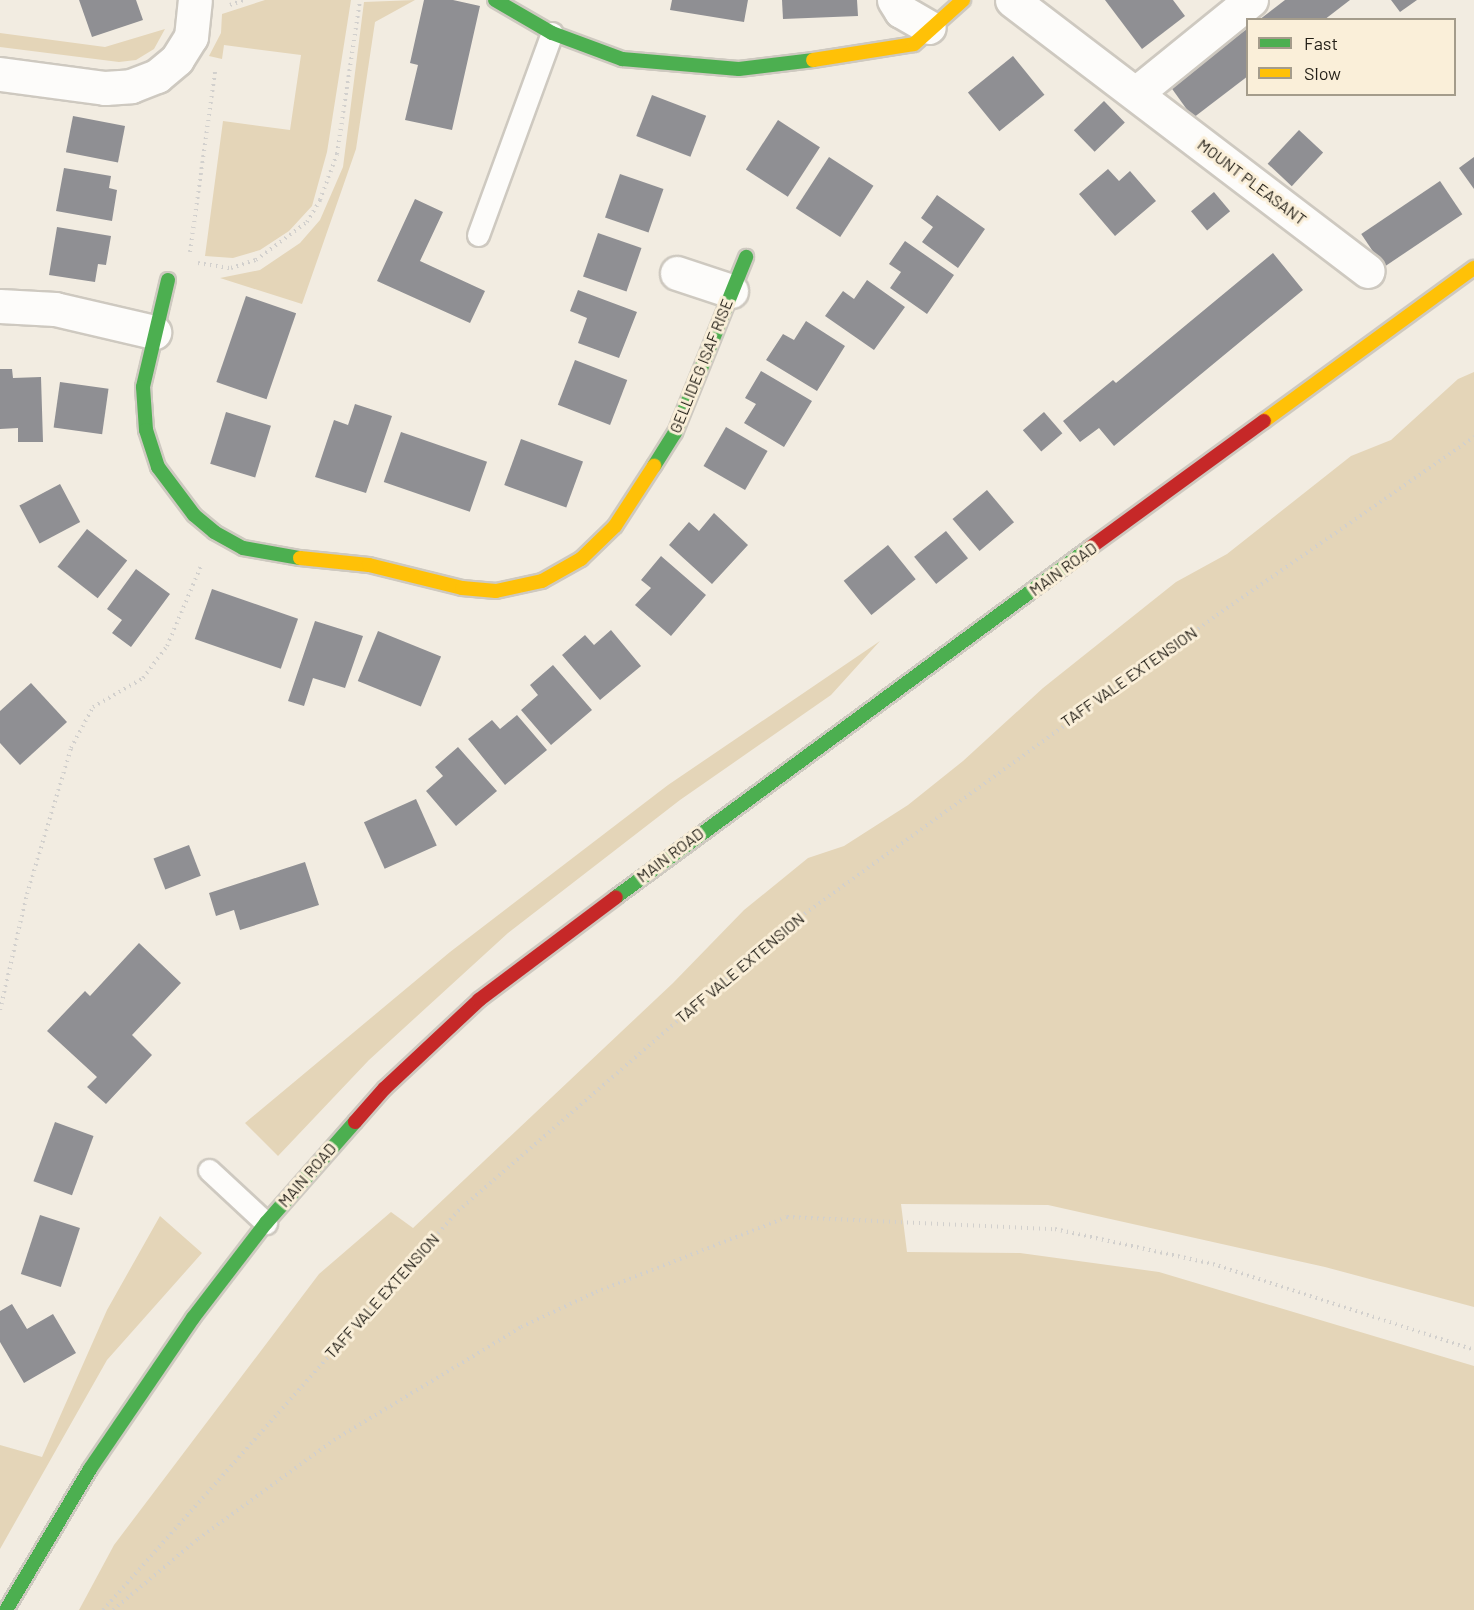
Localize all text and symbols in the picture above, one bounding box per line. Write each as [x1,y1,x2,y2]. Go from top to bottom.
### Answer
legend [1246,18,1456,96]
text: Fast [1304,32,1338,54]
text: Slow [1304,62,1341,84]
street label: MOUNT PLEASANT [1194,135,1310,229]
street label: GELLIDEG ISAF RISE [665,296,737,436]
street label: MAIN ROAD [1026,538,1100,600]
street label: TAFF VALE EXTENSION [1057,623,1201,731]
street label: MAIN ROAD [633,824,707,886]
street label: TAFF VALE EXTENSION [672,909,808,1027]
street label: MAIN ROAD [274,1139,340,1211]
street label: TAFF VALE EXTENSION [321,1229,443,1363]

